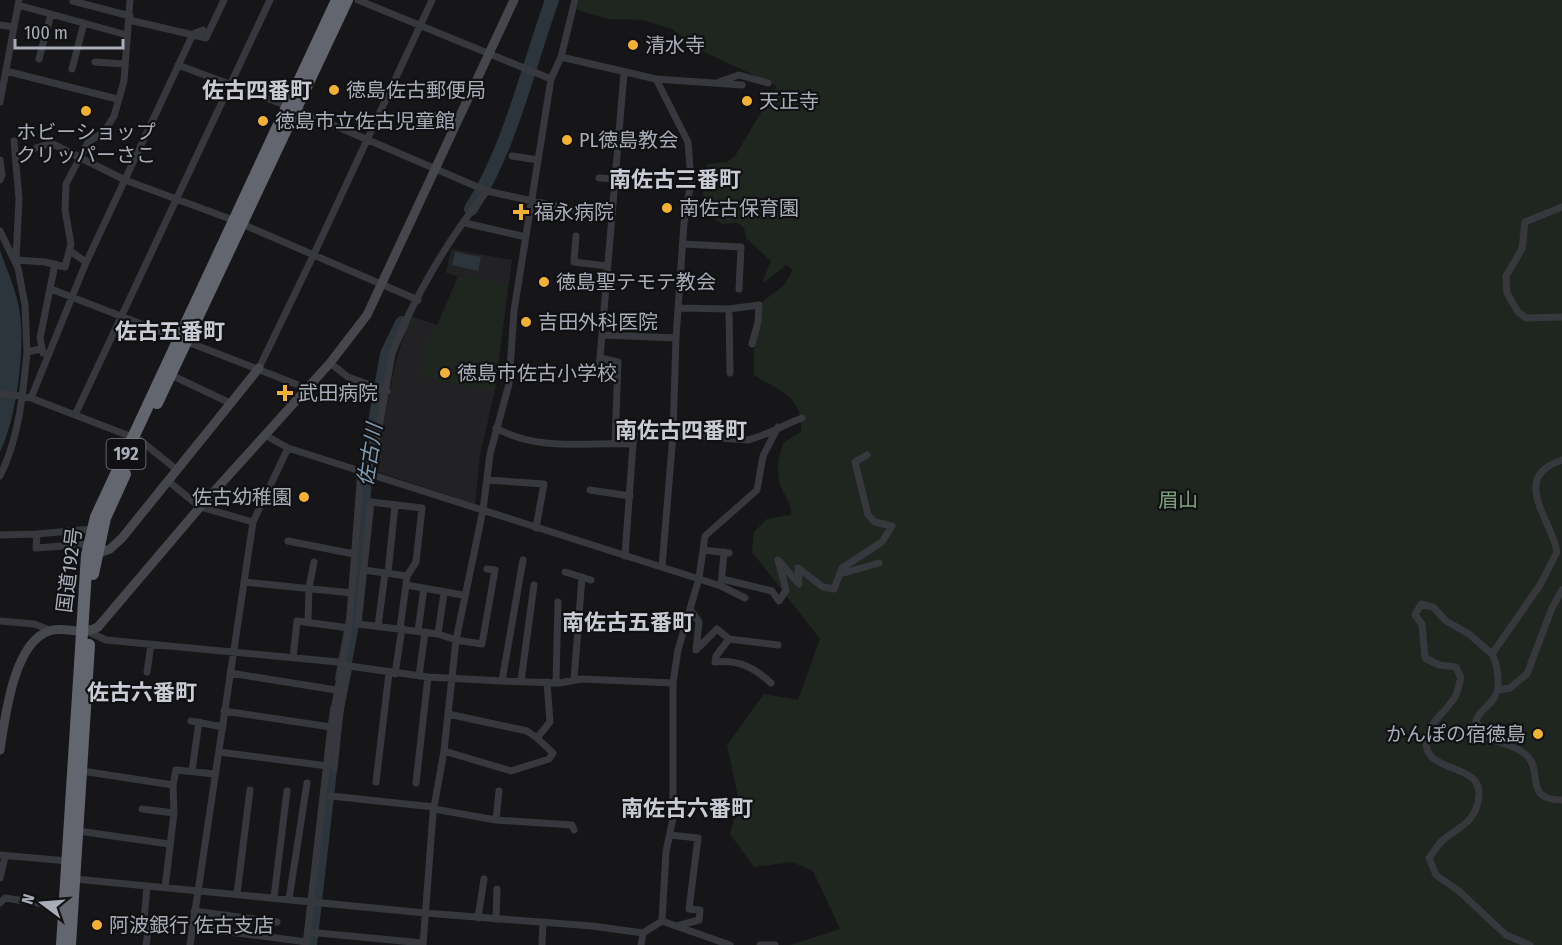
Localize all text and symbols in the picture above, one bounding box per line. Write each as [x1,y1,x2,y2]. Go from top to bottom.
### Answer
scale bar [15,12,123,50]
text: 100 m [24,22,68,44]
place label: 清水寺 [645,33,705,57]
marker: 清水寺 [626,38,640,52]
district label: 佐古四番町 [202,77,312,104]
place label: 徳島佐古郵便局 [346,78,486,102]
marker: 徳島佐古郵便局 [327,83,341,97]
place label: 天正寺 [759,89,819,113]
marker: 天正寺 [740,94,754,108]
marker: ホビーショップ クリッパーさこ [79,104,93,118]
place label: 徳島市立佐古児童館 [275,109,455,133]
marker: 徳島市立佐古児童館 [256,114,270,128]
place label: ホビーショップ クリッパーさこ [16,120,156,167]
place label: PL徳島教会 [579,128,678,152]
marker: PL徳島教会 [560,133,574,147]
district label: 南佐古三番町 [609,166,741,193]
place label: 南佐古保育園 [679,196,799,220]
place label: 福永病院 [534,200,614,224]
marker: 南佐古保育園 [660,201,674,215]
marker: 福永病院 [512,203,530,221]
place label: 徳島聖テモテ教会 [556,270,716,294]
marker: 徳島聖テモテ教会 [537,275,551,289]
place label: 吉田外科医院 [538,310,658,334]
marker: 吉田外科医院 [519,315,533,329]
district label: 佐古五番町 [115,318,225,345]
place label: 徳島市佐古小学校 [457,361,617,385]
marker: 徳島市佐古小学校 [438,366,452,380]
place label: 武田病院 [298,381,378,405]
marker: 武田病院 [276,384,294,402]
district label: 南佐古四番町 [615,417,747,444]
water label: 佐古川 [352,420,388,488]
road number: 192 [106,439,146,469]
place label: 佐古幼稚園 [192,485,292,509]
park label: 眉山 [1158,488,1198,512]
marker: 佐古幼稚園 [297,490,311,504]
street label: 国道192号 [52,526,86,614]
district label: 南佐古五番町 [562,609,694,636]
district label: 佐古六番町 [87,679,197,706]
place label: かんぽの宿徳島 [1386,722,1526,746]
marker: かんぽの宿徳島 [1531,727,1545,741]
district label: 南佐古六番町 [621,795,753,822]
north arrow [12,873,72,933]
text: N [18,892,39,906]
place label: 阿波銀行 佐古支店 [109,913,274,937]
marker: 阿波銀行 佐古支店 [90,918,104,932]

